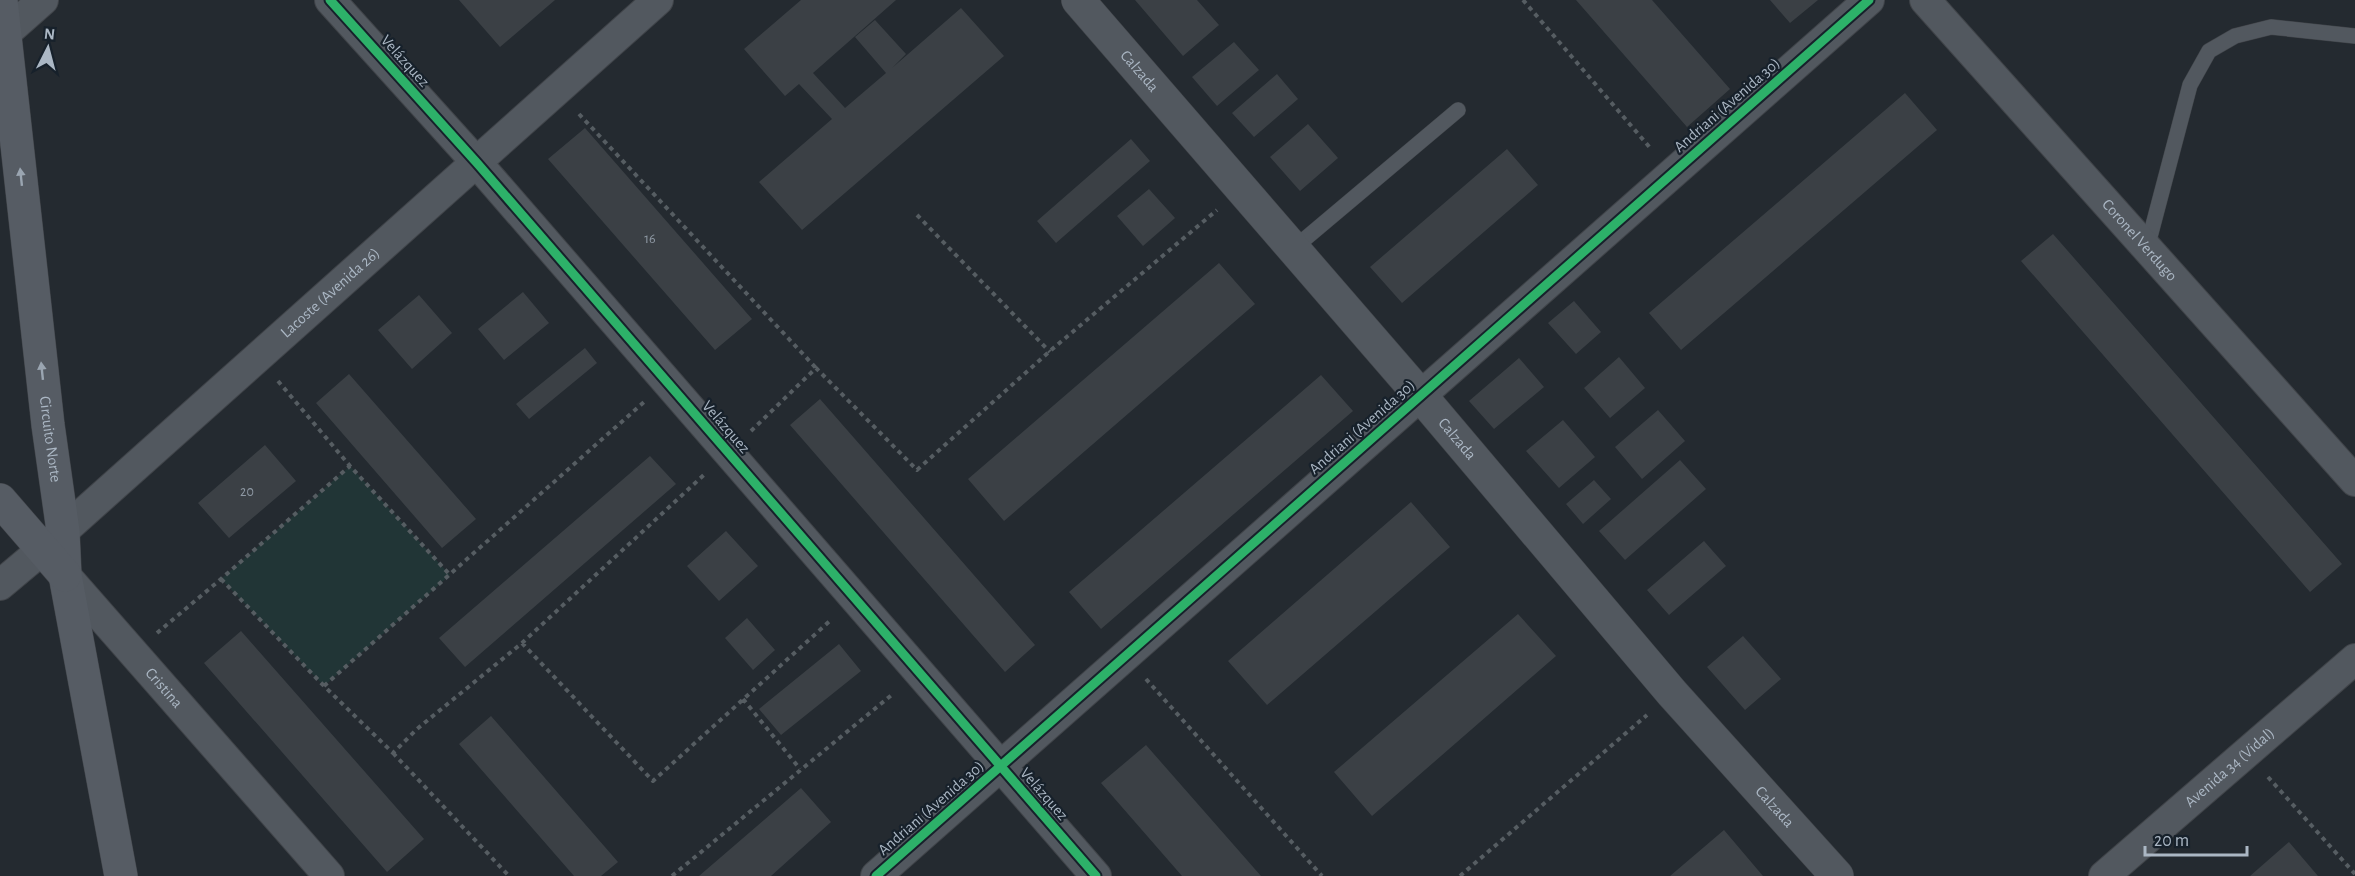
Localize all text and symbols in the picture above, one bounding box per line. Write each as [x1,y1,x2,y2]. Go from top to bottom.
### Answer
north arrow [18,18,78,78]
text: N [43,26,56,43]
street label: Velázquez [378,32,433,90]
street label: Calzada [1117,47,1162,95]
street label: Andriani (Avenida 30) [1671,55,1783,155]
one-way arrow [16,168,25,187]
street label: Coronel Verdugo [2099,196,2180,284]
house number: 16 [644,232,656,246]
street label: Lacoste (Avenida 26) [278,245,383,341]
one-way arrow [38,361,47,380]
street label: Andriani (Avenida 30) [1306,377,1418,477]
street label: Circuito Norte [37,395,64,483]
street label: Velázquez [699,398,753,457]
street label: Calzada [1435,415,1479,463]
house number: 20 [240,485,254,499]
street label: Cristina [142,665,186,711]
street label: Avenida 34 (Vidal) [2182,725,2277,810]
street label: Andriani (Avenida 30) [875,758,987,858]
street label: Velázquez [1017,765,1071,824]
street label: Calzada [1752,783,1797,831]
scale bar [2145,819,2247,857]
text: 20 m [2154,832,2189,850]

